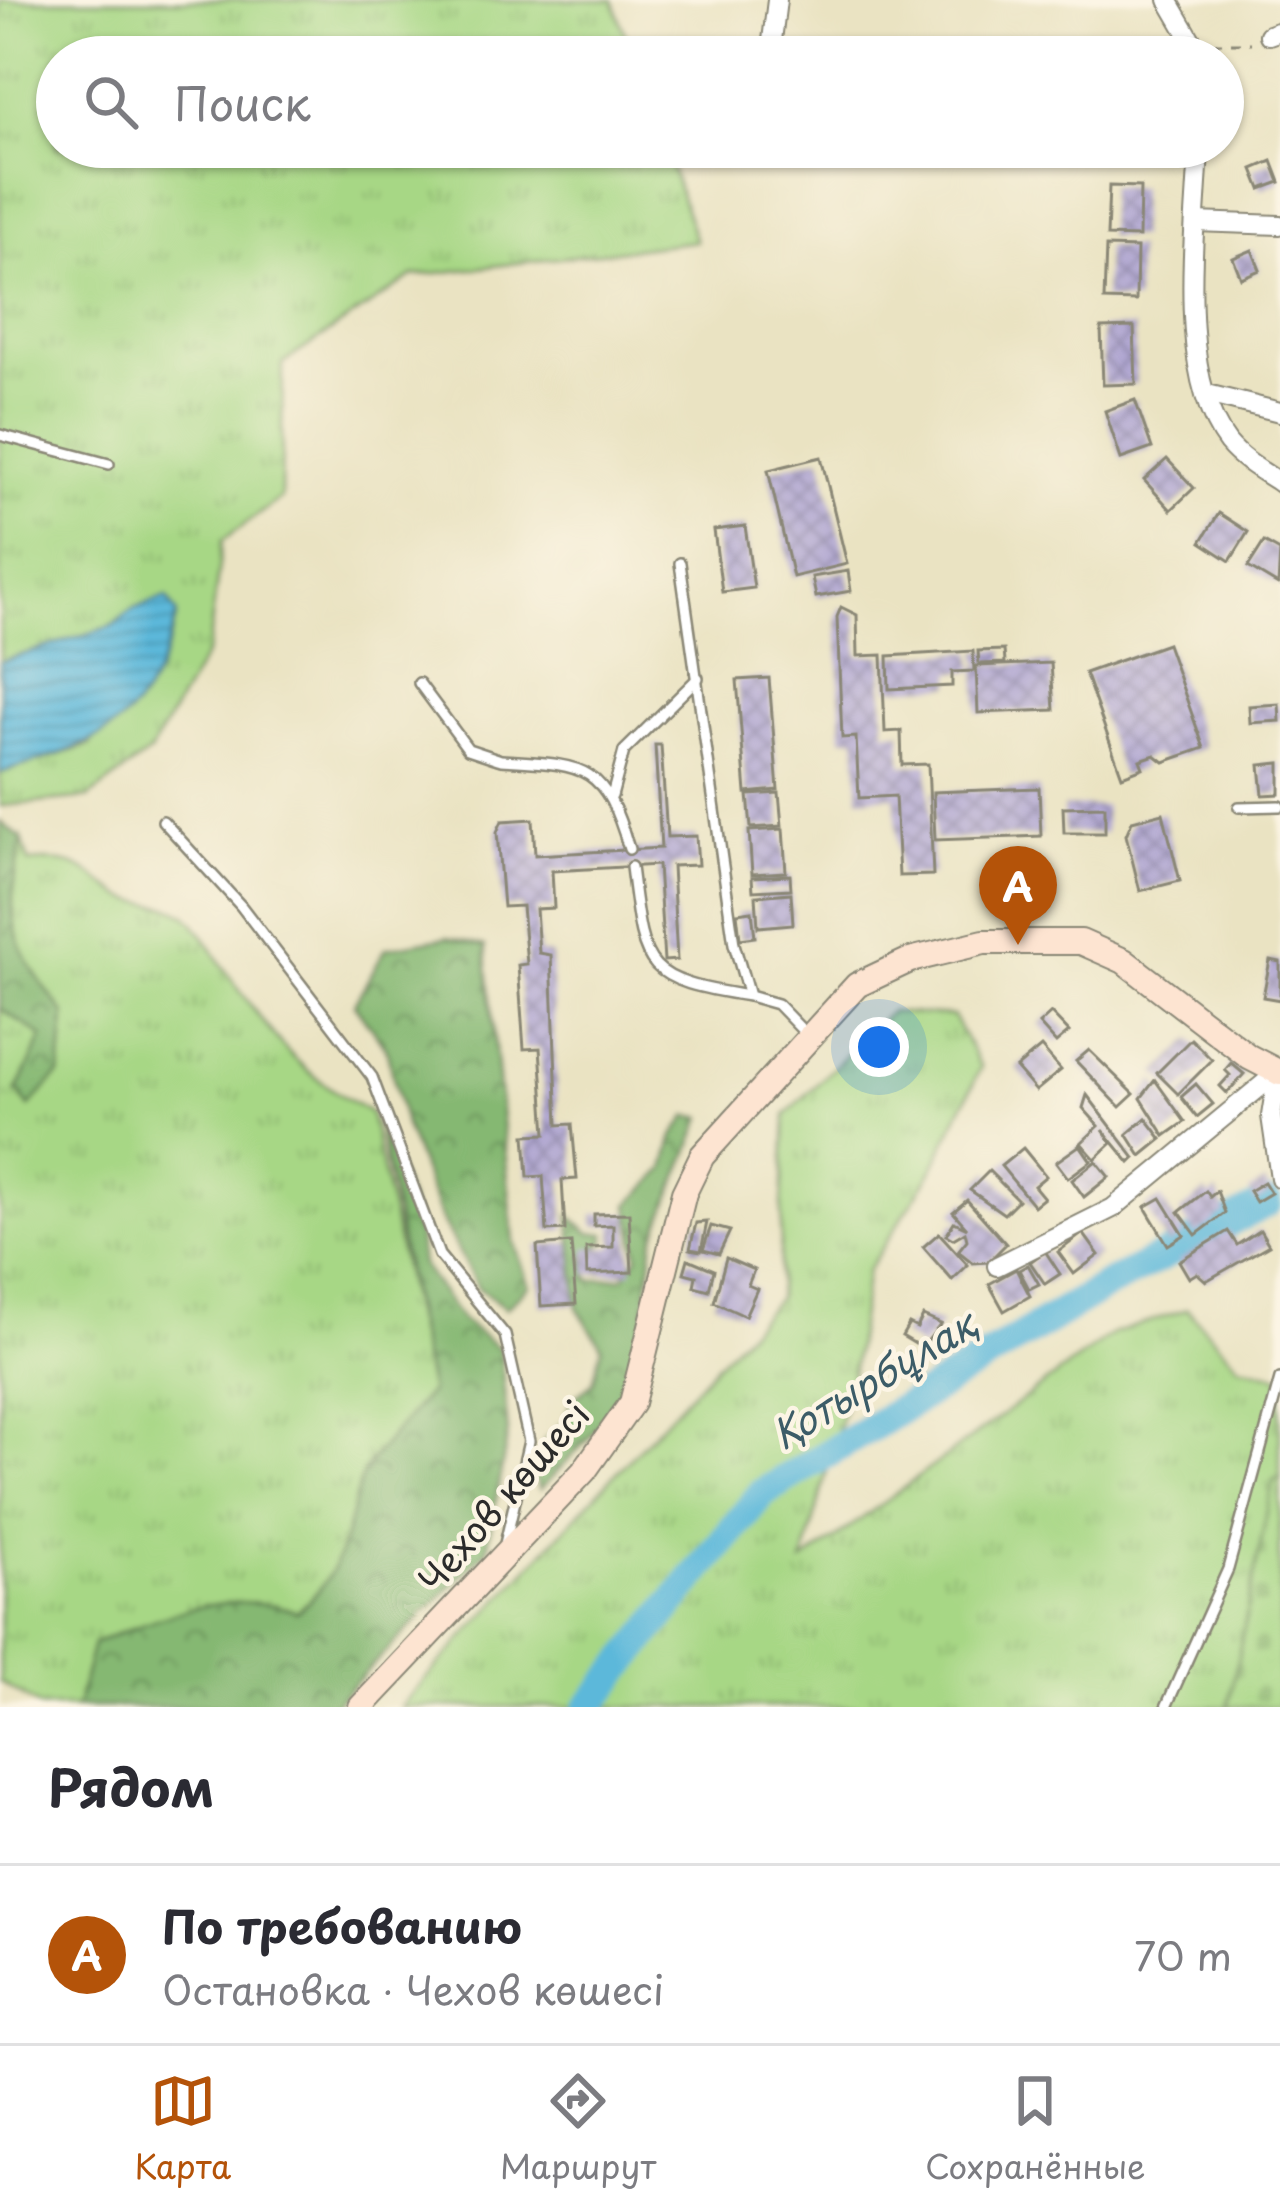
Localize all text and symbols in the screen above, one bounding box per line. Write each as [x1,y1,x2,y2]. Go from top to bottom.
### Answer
search box [36,36,1244,168]
text: Поиск [174,68,311,136]
icon: search [78,69,144,135]
pin: A [979,846,1057,945]
your location [849,1017,909,1077]
water label: Қотырбұлақ [759,1292,988,1462]
street label: Чехов көшесі [404,1388,601,1603]
text: Рядом [48,1747,214,1824]
text: По требованию [162,1891,522,1959]
text: A [72,1925,102,1984]
text: 70 m [1134,1925,1232,1984]
text: Остановка · Чехов көшесі [162,1959,664,2018]
tab: Карта [134,2068,231,2190]
tab: Маршрут [500,2068,656,2190]
tab: Сохранённые [925,2068,1146,2190]

